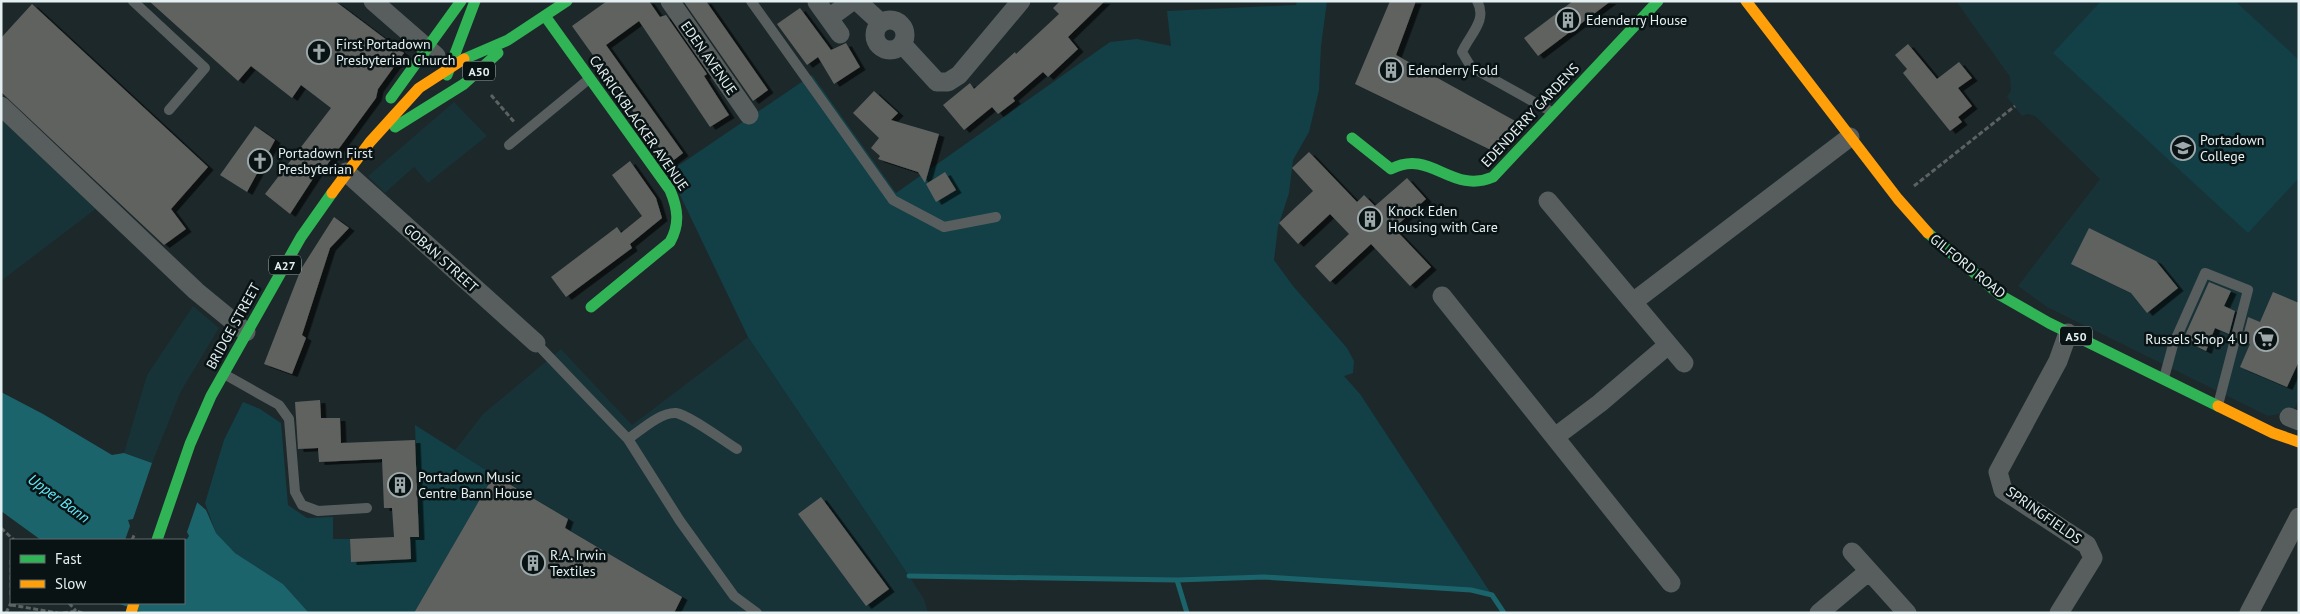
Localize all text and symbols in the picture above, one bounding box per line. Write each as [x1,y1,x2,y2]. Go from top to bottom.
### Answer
building icon: Edenderry House [1555,7,1581,33]
place label: Edenderry House [1586,11,1687,29]
street label: EDEN AVENUE [677,18,741,98]
place label: First Portadown Presbyterian Church [336,35,456,69]
church icon: First Portadown Presbyterian Church [306,39,332,65]
street label: CARRICKBLACKER AVENUE [585,52,693,194]
building icon: Edenderry Fold [1378,57,1404,83]
street label: EDENDERRY GARDENS [1477,59,1583,171]
road number: A50 [463,61,495,80]
place label: Edenderry Fold [1408,61,1498,79]
place label: Portadown College [2200,131,2265,165]
school or university icon: Portadown College [2170,135,2196,161]
place label: Portadown First Presbyterian [278,144,373,178]
church icon: Portadown First Presbyterian [247,148,273,174]
place label: Knock Eden Housing with Care [1388,202,1498,236]
building icon: Knock Eden Housing with Care [1357,206,1383,232]
street label: GOBAN STREET [400,220,482,296]
street label: GILFORD ROAD [1927,230,2009,302]
road number: A27 [269,256,301,274]
street label: BRIDGE STREET [202,280,264,372]
road number: A50 [2060,326,2092,346]
supermarket icon: Russels Shop 4 U [2253,326,2279,352]
place label: Russels Shop 4 U [2145,330,2248,348]
place label: Portadown Music Centre Bann House [418,468,532,502]
water label: Upper Bann [24,469,94,527]
building icon: Portadown Music Centre Bann House [387,472,413,498]
street label: SPRINGFIELDS [2003,482,2085,548]
legend [10,539,185,604]
place label: R.A. Irwin Textiles [550,546,606,580]
text: Fast [55,549,82,568]
building icon: R.A. Irwin Textiles [520,550,546,576]
text: Slow [55,574,86,593]

